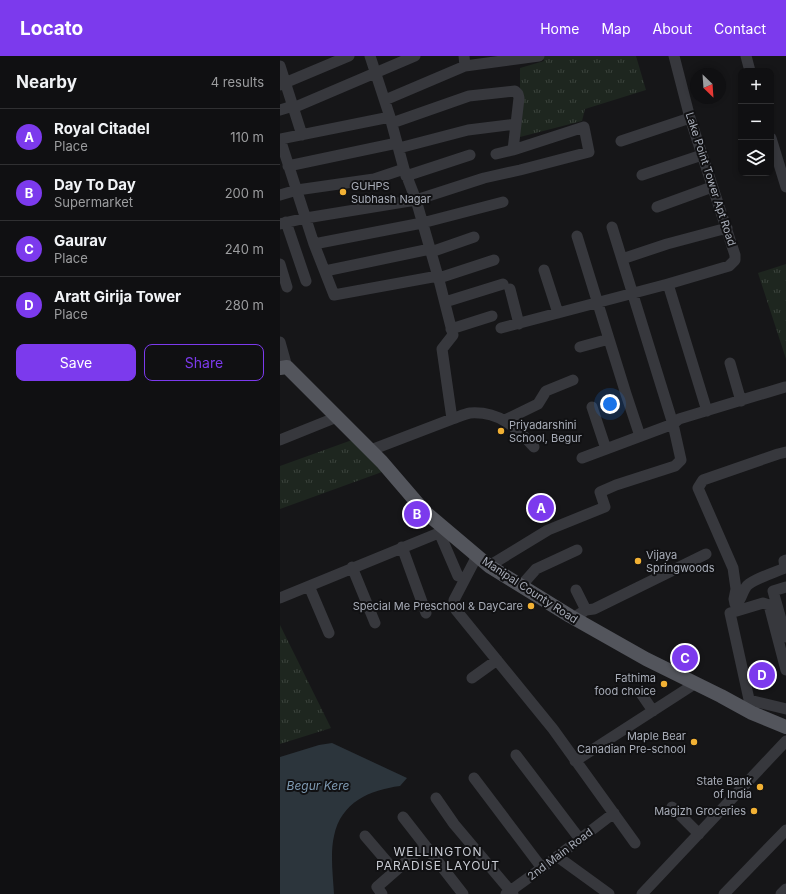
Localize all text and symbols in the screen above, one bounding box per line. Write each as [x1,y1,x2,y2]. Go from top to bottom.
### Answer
text: Locato [20,17,83,40]
text: Home [540,20,579,37]
text: Map [601,20,631,37]
text: About [653,20,692,37]
text: Contact [714,20,766,37]
north arrow [690,68,726,104]
map controls [738,68,774,176]
button: + [738,68,774,104]
text: Nearby [16,72,77,92]
text: 4 results [211,74,264,90]
button: − [738,104,774,140]
street label: Lake Point Tower Apt Road [683,110,739,248]
text: Royal Citadel [54,119,150,138]
text: A [24,129,34,145]
text: 110 m [230,129,264,145]
text: Place [54,138,88,154]
button: layers [738,140,774,176]
text: Day To Day [54,175,136,194]
place label: GUHPS Subhash Nagar [351,179,431,206]
text: B [25,185,33,201]
text: 200 m [225,185,264,201]
marker: GUHPS Subhash Nagar [338,187,348,197]
text: Supermarket [54,194,133,210]
text: Gaurav [54,231,107,250]
text: C [24,241,34,257]
text: 240 m [225,241,264,257]
text: Place [54,250,88,266]
text: Aratt Girija Tower [54,287,181,306]
text: D [24,297,34,313]
text: 280 m [225,297,264,313]
text: Place [54,306,88,322]
button: Save [16,344,136,381]
button: Share [144,344,264,381]
your location [600,394,620,414]
place label: Priyadarshini School, Begur [509,418,582,445]
marker: Priyadarshini School, Begur [496,426,506,436]
pin: A [528,493,554,523]
pin: B [404,499,430,529]
place label: Vijaya Springwoods [646,548,715,575]
street label: Manipal County Road [480,554,580,626]
marker: Vijaya Springwoods [633,556,643,566]
place label: Special Me Preschool & DayCare [353,599,523,613]
marker: Special Me Preschool & DayCare [526,601,536,611]
pin: C [672,643,698,673]
pin: D [749,660,775,690]
place label: Fathima food choice [594,671,656,698]
marker: Fathima food choice [659,679,669,689]
place label: Maple Bear Canadian Pre-school [577,729,686,756]
marker: Maple Bear Canadian Pre-school [689,737,699,747]
place label: State Bank of India [696,774,752,801]
water label: Begur Kere [287,778,350,793]
marker: State Bank of India [755,782,765,792]
place label: Magizh Groceries [654,804,746,818]
marker: Magizh Groceries [749,806,759,816]
street label: 2nd Main Road [525,825,595,883]
district label: WELLINGTON PARADISE LAYOUT [376,844,500,873]

